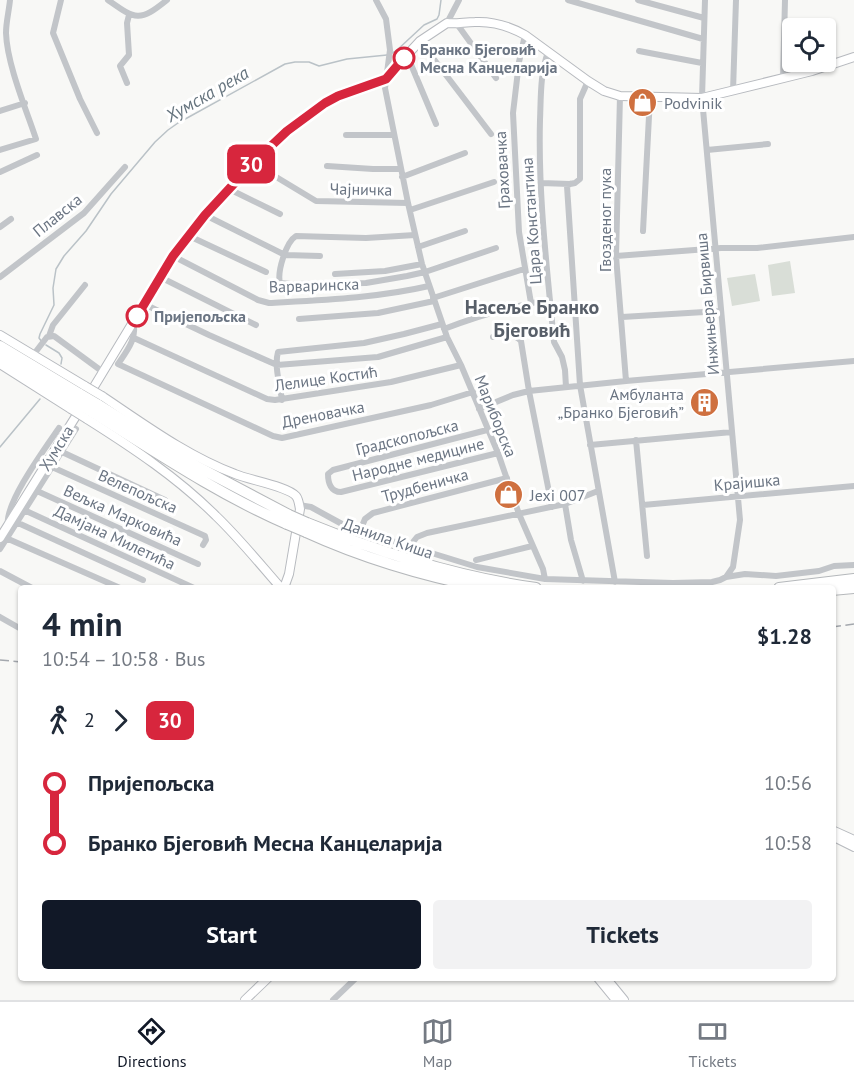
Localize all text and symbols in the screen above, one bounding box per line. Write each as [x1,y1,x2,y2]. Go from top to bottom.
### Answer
map controls [782,18,836,72]
button: locate [782,18,836,72]
place label: Бранко Бјеговић Месна Канцеларија [420,39,558,77]
marker: Бранко Бјеговић Месна Канцеларија [393,47,415,69]
water label: Хумска река [160,61,253,128]
shop icon: Podvinik [627,87,659,119]
place label: Podvinik [664,93,723,113]
street label: Граховачка [490,131,514,209]
line badge: 30 [224,144,278,184]
text: 30 [239,151,263,178]
street label: Цара Константина [517,157,545,285]
street label: Гвозденог пука [595,168,615,272]
street label: Чајничка [329,178,393,200]
street label: Плавска [28,189,86,241]
street label: Инжињера Бирвиша [691,232,723,376]
street label: Варваринска [268,273,360,297]
district label: Насеље Бранко Бјеговић [465,294,600,343]
marker: Пријепољска [126,305,148,327]
place label: Пријепољска [154,306,246,326]
street label: Лелице Костић [272,361,379,395]
street label: Мариборска [471,372,521,460]
place label: Амбуланта „Бранко Бјеговић” [558,384,684,422]
building icon: Амбуланта „Бранко Бјеговић” [689,387,721,419]
street label: Дреновачка [280,396,366,432]
street label: Градскопољска [354,415,460,459]
street label: Хумска [34,422,78,474]
street label: Народне медицине [350,433,486,485]
street label: Трудбеничка [379,464,471,506]
street label: Велепољска [95,465,181,517]
street label: Крајишка [713,469,781,495]
shop icon: Jexi 007 [493,479,525,511]
street label: Вељка Марковића [61,480,185,550]
place label: Jexi 007 [529,485,585,505]
street label: Дамјана Милетића [51,500,179,574]
street label: Данила Киша [340,513,436,563]
text: 4 min [42,602,123,645]
text: $1.28 [757,622,812,650]
text: 10:54 – 10:58 · Bus [42,646,206,672]
icon: walk [42,704,75,737]
icon: forward [104,704,137,737]
text: 2 [84,707,95,733]
text: 30 [158,707,182,734]
text: Пријепољска [88,769,214,797]
text: 10:56 [764,770,812,796]
text: Бранко Бјеговић Месна Канцеларија [88,829,442,857]
text: 10:58 [764,830,812,856]
button: Start [42,900,421,969]
button: Tickets [433,900,812,969]
tab: Directions [117,1015,186,1071]
tab: Map [421,1015,454,1071]
tab: Tickets [689,1015,737,1071]

